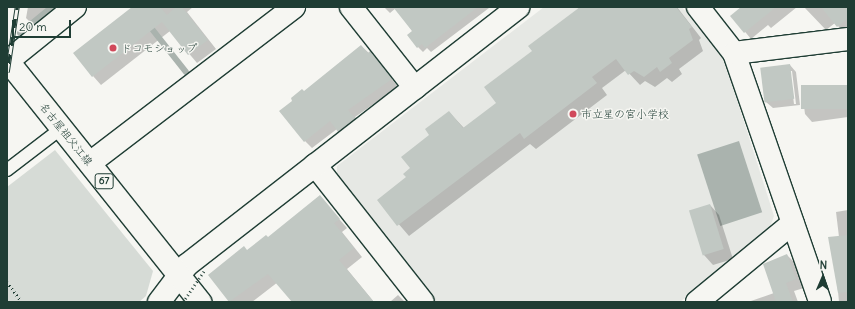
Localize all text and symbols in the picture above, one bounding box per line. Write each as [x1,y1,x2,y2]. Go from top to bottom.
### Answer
scale bar [14,12,73,38]
text: 20 m [19,19,47,34]
place label: ドコモショップ [121,41,198,55]
marker: ドコモショップ [108,43,118,53]
street label: 名古屋祖父江線 [37,100,95,168]
place label: 市立星の宮小学校 [581,107,669,121]
marker: 市立星の宮小学校 [568,109,578,119]
road number: 67 [94,173,114,189]
north arrow [803,257,843,297]
text: N [819,258,827,272]

